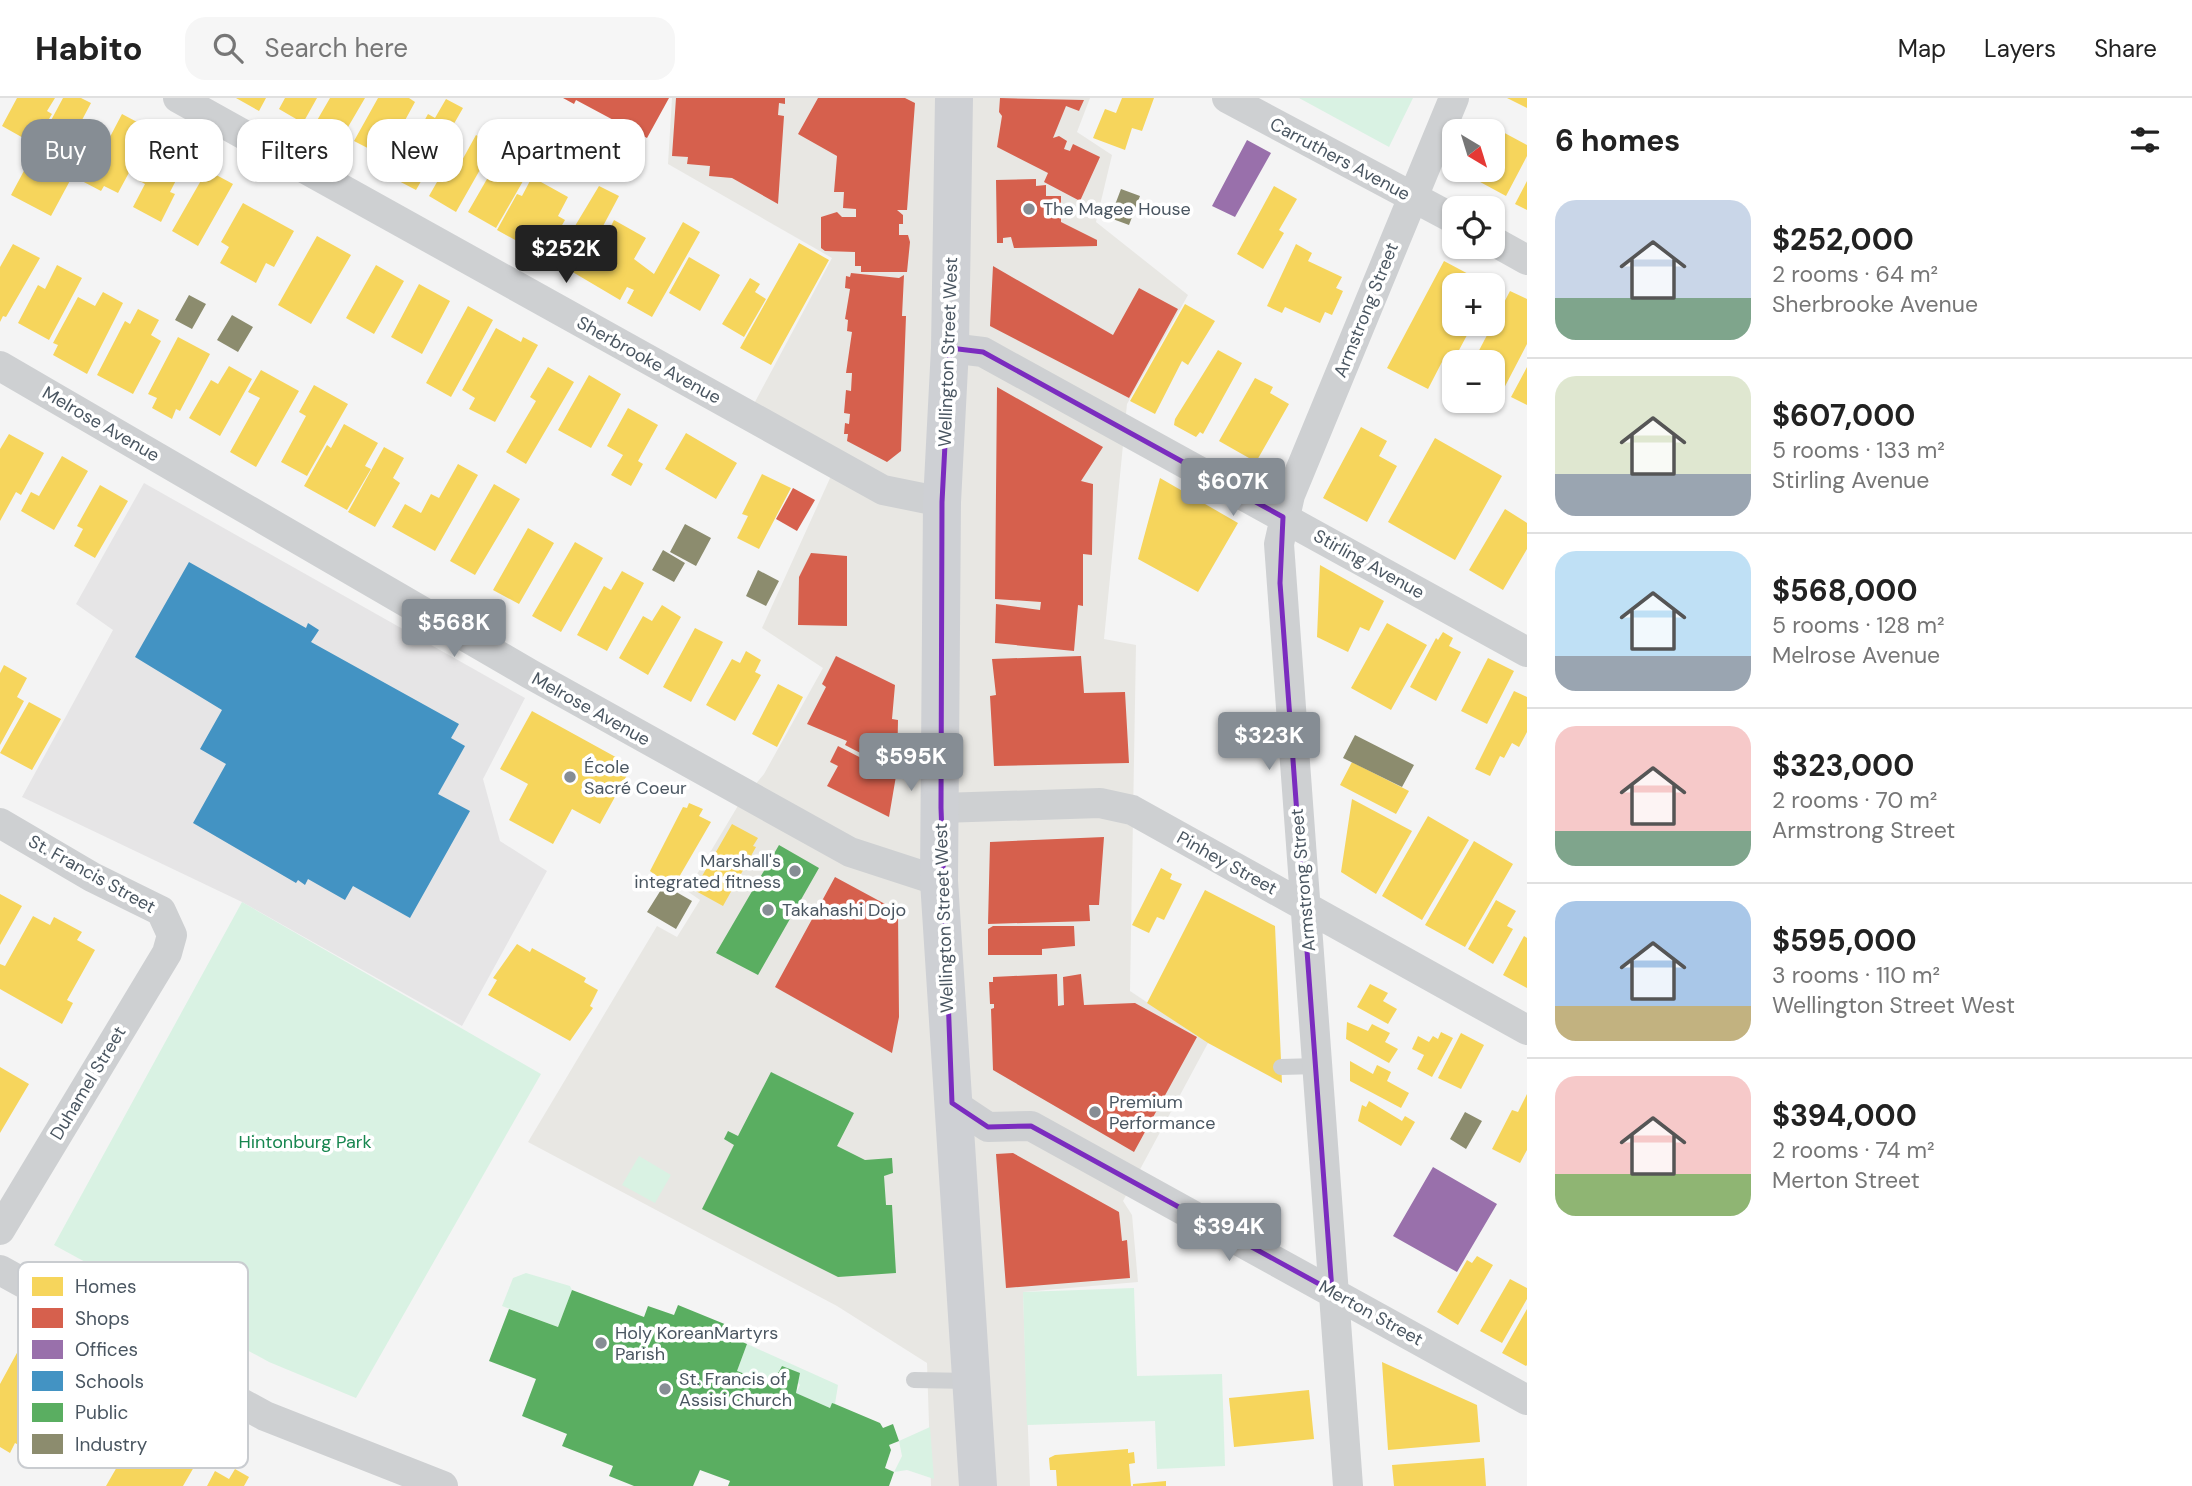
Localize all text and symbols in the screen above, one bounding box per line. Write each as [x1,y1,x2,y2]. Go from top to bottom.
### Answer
search box [185,17,675,80]
text: Habito [35,27,143,70]
icon: search [209,29,247,67]
text: Search here [265,31,408,65]
text: Map [1898,33,1946,64]
text: Layers [1984,33,2056,64]
text: Share [2094,33,2157,64]
street label: Carruthers Avenue [1266,112,1414,206]
chip: Buy [21,119,111,182]
chip: Rent [125,119,223,182]
chip: Filters [237,119,353,182]
chip: New [367,119,463,182]
chip: Apartment [477,119,645,182]
north arrow [1442,119,1505,182]
map controls [1442,119,1505,413]
text: 6 homes [1555,121,1680,160]
icon: filters [2126,121,2164,159]
button: locate [1442,196,1505,259]
place label: The Magee House [1043,197,1191,221]
marker: The Magee House [1021,201,1037,217]
text: $252,000 [1772,220,1914,259]
pin: $252K [517,226,615,285]
icon: home [1611,228,1695,312]
text: $252K [531,233,601,263]
street label: Armstrong Street [1328,239,1404,381]
street label: Wellington Street West [933,256,963,448]
text: 2 rooms · 64 m² [1772,259,1938,289]
button: + [1442,273,1505,336]
text: Sherbrooke Avenue [1772,289,1978,319]
street label: Sherbrooke Avenue [573,310,725,410]
button: − [1442,350,1505,413]
street label: Melrose Avenue [38,381,164,467]
text: $607,000 [1772,396,1915,435]
icon: home [1611,404,1695,488]
text: 5 rooms · 133 m² [1772,435,1945,465]
pin: $607K [1184,458,1282,518]
text: Stirling Avenue [1772,465,1929,495]
text: $607K [1197,466,1269,496]
street label: Stirling Avenue [1309,524,1429,604]
text: $568,000 [1772,571,1918,610]
icon: home [1611,579,1695,663]
pin: $568K [405,600,503,659]
text: $568K [418,607,490,637]
text: 5 rooms · 128 m² [1772,610,1945,640]
text: Melrose Avenue [1772,640,1940,670]
street label: Melrose Avenue [528,667,654,751]
pin: $323K [1220,712,1318,772]
text: $323K [1234,720,1304,750]
pin: $595K [862,734,960,793]
text: $595K [875,741,947,771]
text: $323,000 [1772,746,1914,785]
icon: home [1611,754,1695,838]
place label: École Sacré Coeur [584,755,687,800]
marker: École Sacré Coeur [562,769,578,785]
text: 2 rooms · 70 m² [1772,785,1937,815]
street label: Armstrong Street [1285,807,1321,953]
text: Armstrong Street [1772,815,1955,845]
street label: Wellington Street West [929,822,959,1014]
street label: Pinhey Street [1173,826,1281,900]
street label: St. Francis Street [24,829,160,919]
place label: Marshall's integrated fitness [634,849,781,894]
marker: Marshall's integrated fitness [787,863,803,879]
place label: Takahashi Dojo [782,898,906,922]
marker: Takahashi Dojo [760,902,776,918]
text: $595,000 [1772,921,1917,960]
icon: home [1611,929,1695,1013]
text: 3 rooms · 110 m² [1772,960,1940,990]
text: Wellington Street West [1772,990,2015,1020]
street label: Duhamel Street [45,1022,131,1144]
place label: Premium Performance [1109,1090,1216,1135]
text: $394,000 [1772,1096,1917,1135]
marker: Premium Performance [1087,1104,1103,1120]
icon: home [1611,1104,1695,1188]
park label: Hintonburg Park [238,1130,372,1154]
text: 2 rooms · 74 m² [1772,1135,1935,1165]
text: Merton Street [1772,1165,1920,1195]
pin: $394K [1180,1204,1278,1263]
text: $394K [1193,1211,1265,1241]
legend [18,1262,248,1468]
text: Homes [75,1274,136,1299]
street label: Merton Street [1315,1274,1427,1352]
text: Shops [75,1306,130,1331]
place label: Holy KoreanMartyrs Parish [615,1321,778,1366]
marker: Holy KoreanMartyrs Parish [593,1335,609,1351]
text: Offices [75,1337,138,1362]
place label: St. Francis of Assisi Church [679,1367,792,1412]
text: Schools [75,1369,144,1394]
marker: St. Francis of Assisi Church [657,1381,673,1397]
text: Public [75,1400,128,1425]
text: Industry [75,1432,148,1457]

